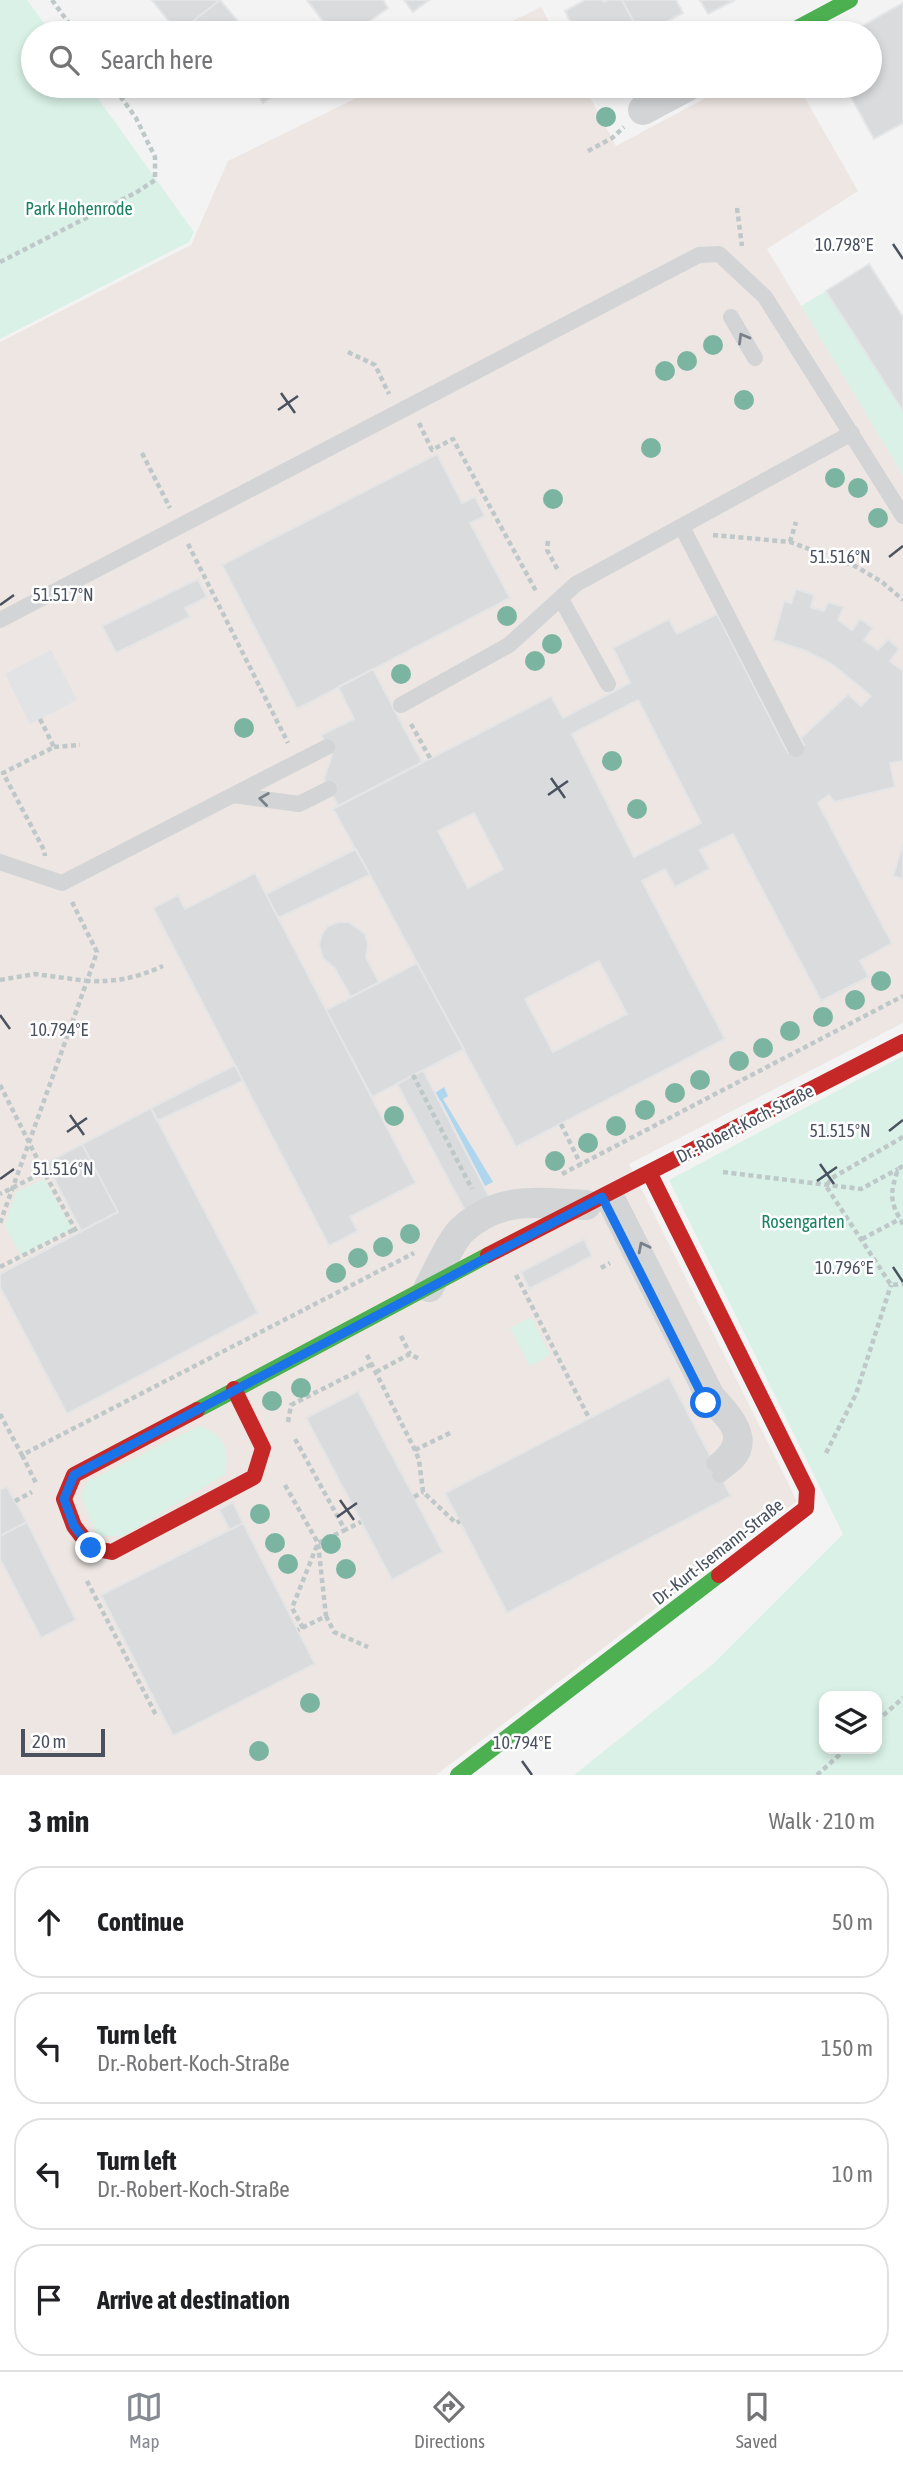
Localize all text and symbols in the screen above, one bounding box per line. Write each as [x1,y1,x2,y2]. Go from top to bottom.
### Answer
search box [21,21,882,98]
icon: search [45,41,83,79]
text: Search here [101,45,213,75]
park label: Park Hohenrode [25,198,133,219]
text: 10.798°E [815,234,873,255]
one-way arrow [738,332,751,345]
text: 51.516°N [809,546,871,567]
text: 51.517°N [32,584,94,605]
one-way arrow [259,792,270,807]
text: 10.794°E [30,1019,88,1040]
street label: Dr.-Robert-Koch-Straße [673,1080,817,1167]
text: 51.515°N [809,1120,871,1141]
text: 51.516°N [32,1158,94,1179]
park label: Rosengarten [761,1211,845,1232]
one-way arrow [638,1242,652,1254]
text: 10.796°E [815,1257,873,1278]
route start [690,1387,721,1418]
street label: Dr.-Kurt-Isemann-Straße [648,1494,787,1609]
route end [75,1532,106,1563]
map controls [819,1691,882,1754]
button: layers [819,1691,882,1754]
scale bar [21,1726,105,1758]
text: 20 m [32,1730,66,1752]
text: 10.794°E [493,1732,551,1753]
text: 3 min [28,1804,89,1838]
text: Walk · 210 m [769,1808,875,1834]
icon: ahead [30,1903,68,1941]
text: Continue [97,1907,184,1937]
text: 50 m [832,1909,873,1935]
text: Turn left [97,2020,177,2050]
icon: left [30,2029,68,2067]
text: 150 m [821,2035,873,2061]
text: Dr.-Robert-Koch-Straße [97,2050,290,2076]
text: Turn left [97,2146,177,2176]
icon: left [30,2155,68,2193]
text: 10 m [832,2161,873,2187]
text: Dr.-Robert-Koch-Straße [97,2176,290,2202]
icon: arrive [30,2281,68,2319]
text: Arrive at destination [97,2285,290,2315]
tab: Map [125,2388,163,2452]
tab: Directions [414,2388,485,2452]
tab: Saved [736,2388,778,2452]

